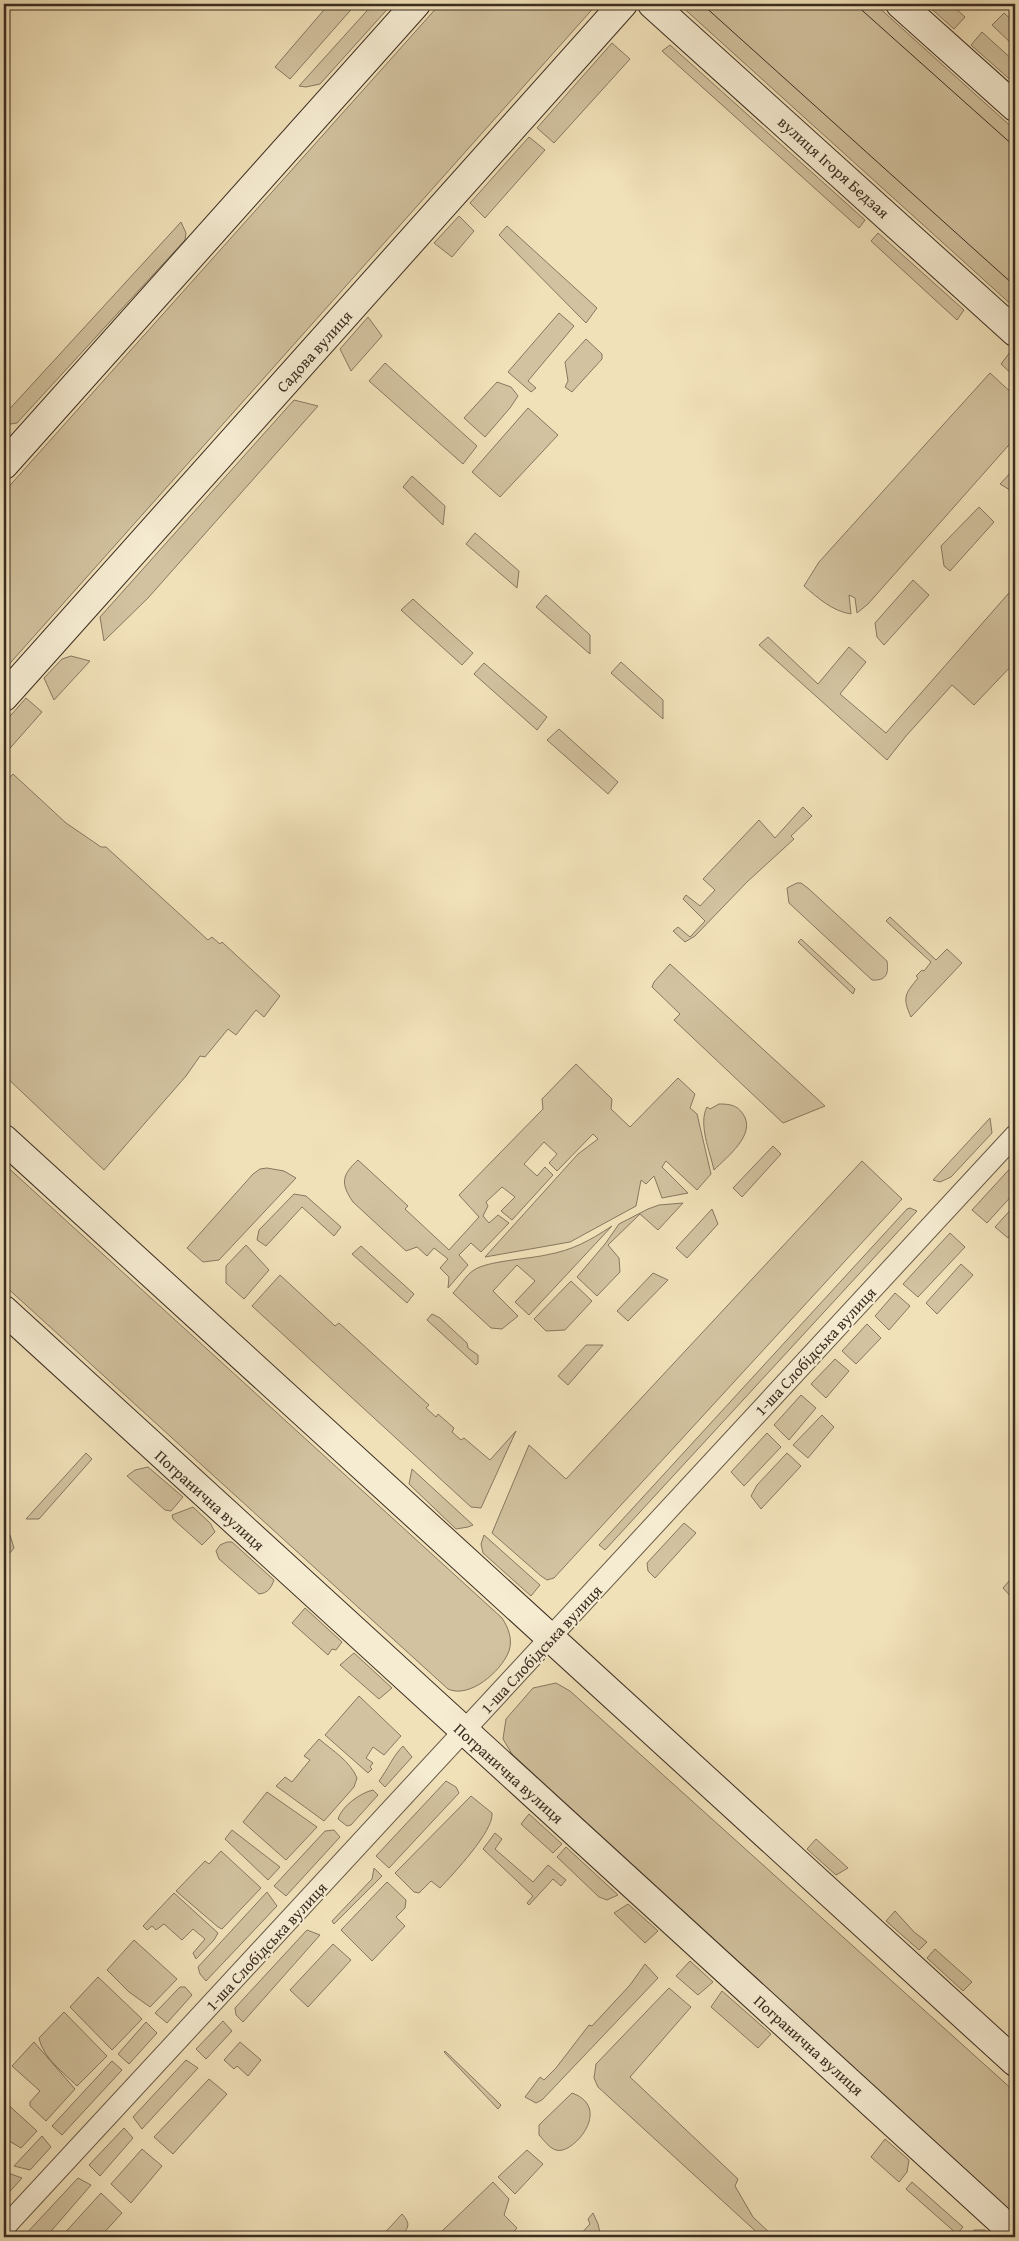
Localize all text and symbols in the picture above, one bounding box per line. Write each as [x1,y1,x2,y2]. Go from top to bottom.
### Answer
street label: вулиця Ігоря Бедзая [773,110,895,224]
street label: Садова вулиця [270,304,358,398]
street label: 1-ша Слобідська вулиця [749,1281,881,1421]
street label: Погранична вулиця [150,1444,270,1556]
street label: 1-ша Слобідська вулиця [475,1579,607,1719]
street label: Погранична вулиця [449,1717,569,1829]
street label: 1-ша Слобідська вулиця [200,1876,332,2016]
street label: Погранична вулиця [749,1989,869,2101]

